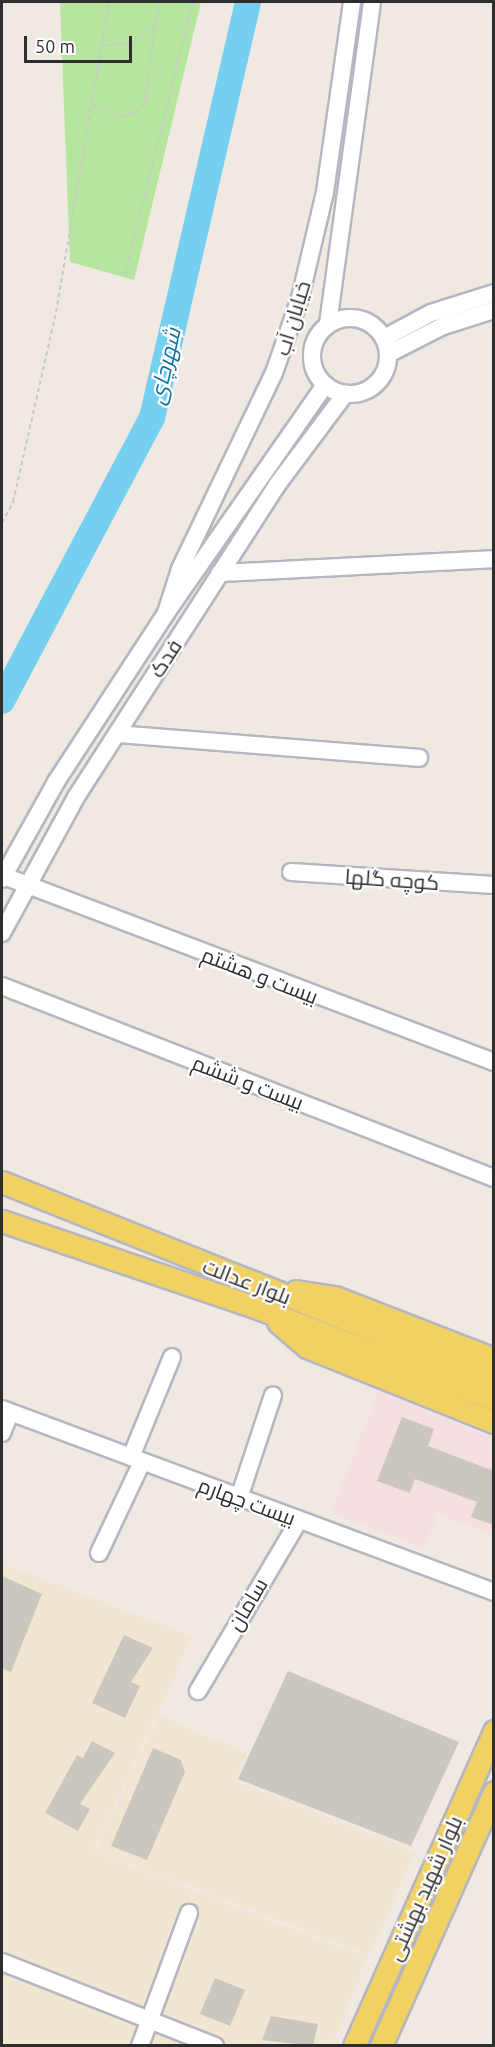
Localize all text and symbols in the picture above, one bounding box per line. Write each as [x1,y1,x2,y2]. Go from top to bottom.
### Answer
scale bar [27,24,135,62]
text: 50 m [35,36,75,56]
street label: خیابان آب [269,278,315,358]
water label: شهرچای [142,325,186,407]
street label: فدک [143,634,187,682]
street label: کوچه گلها [344,863,440,895]
street label: بیست و هشتم [198,941,322,1009]
street label: بیست و ششم [189,1049,307,1115]
street label: بلوار عدالت [199,1253,295,1309]
street label: بیست چهارم [195,1472,299,1530]
street label: سامان [221,1573,273,1635]
street label: بلوار شهید بهشتی [381,1812,467,1964]

